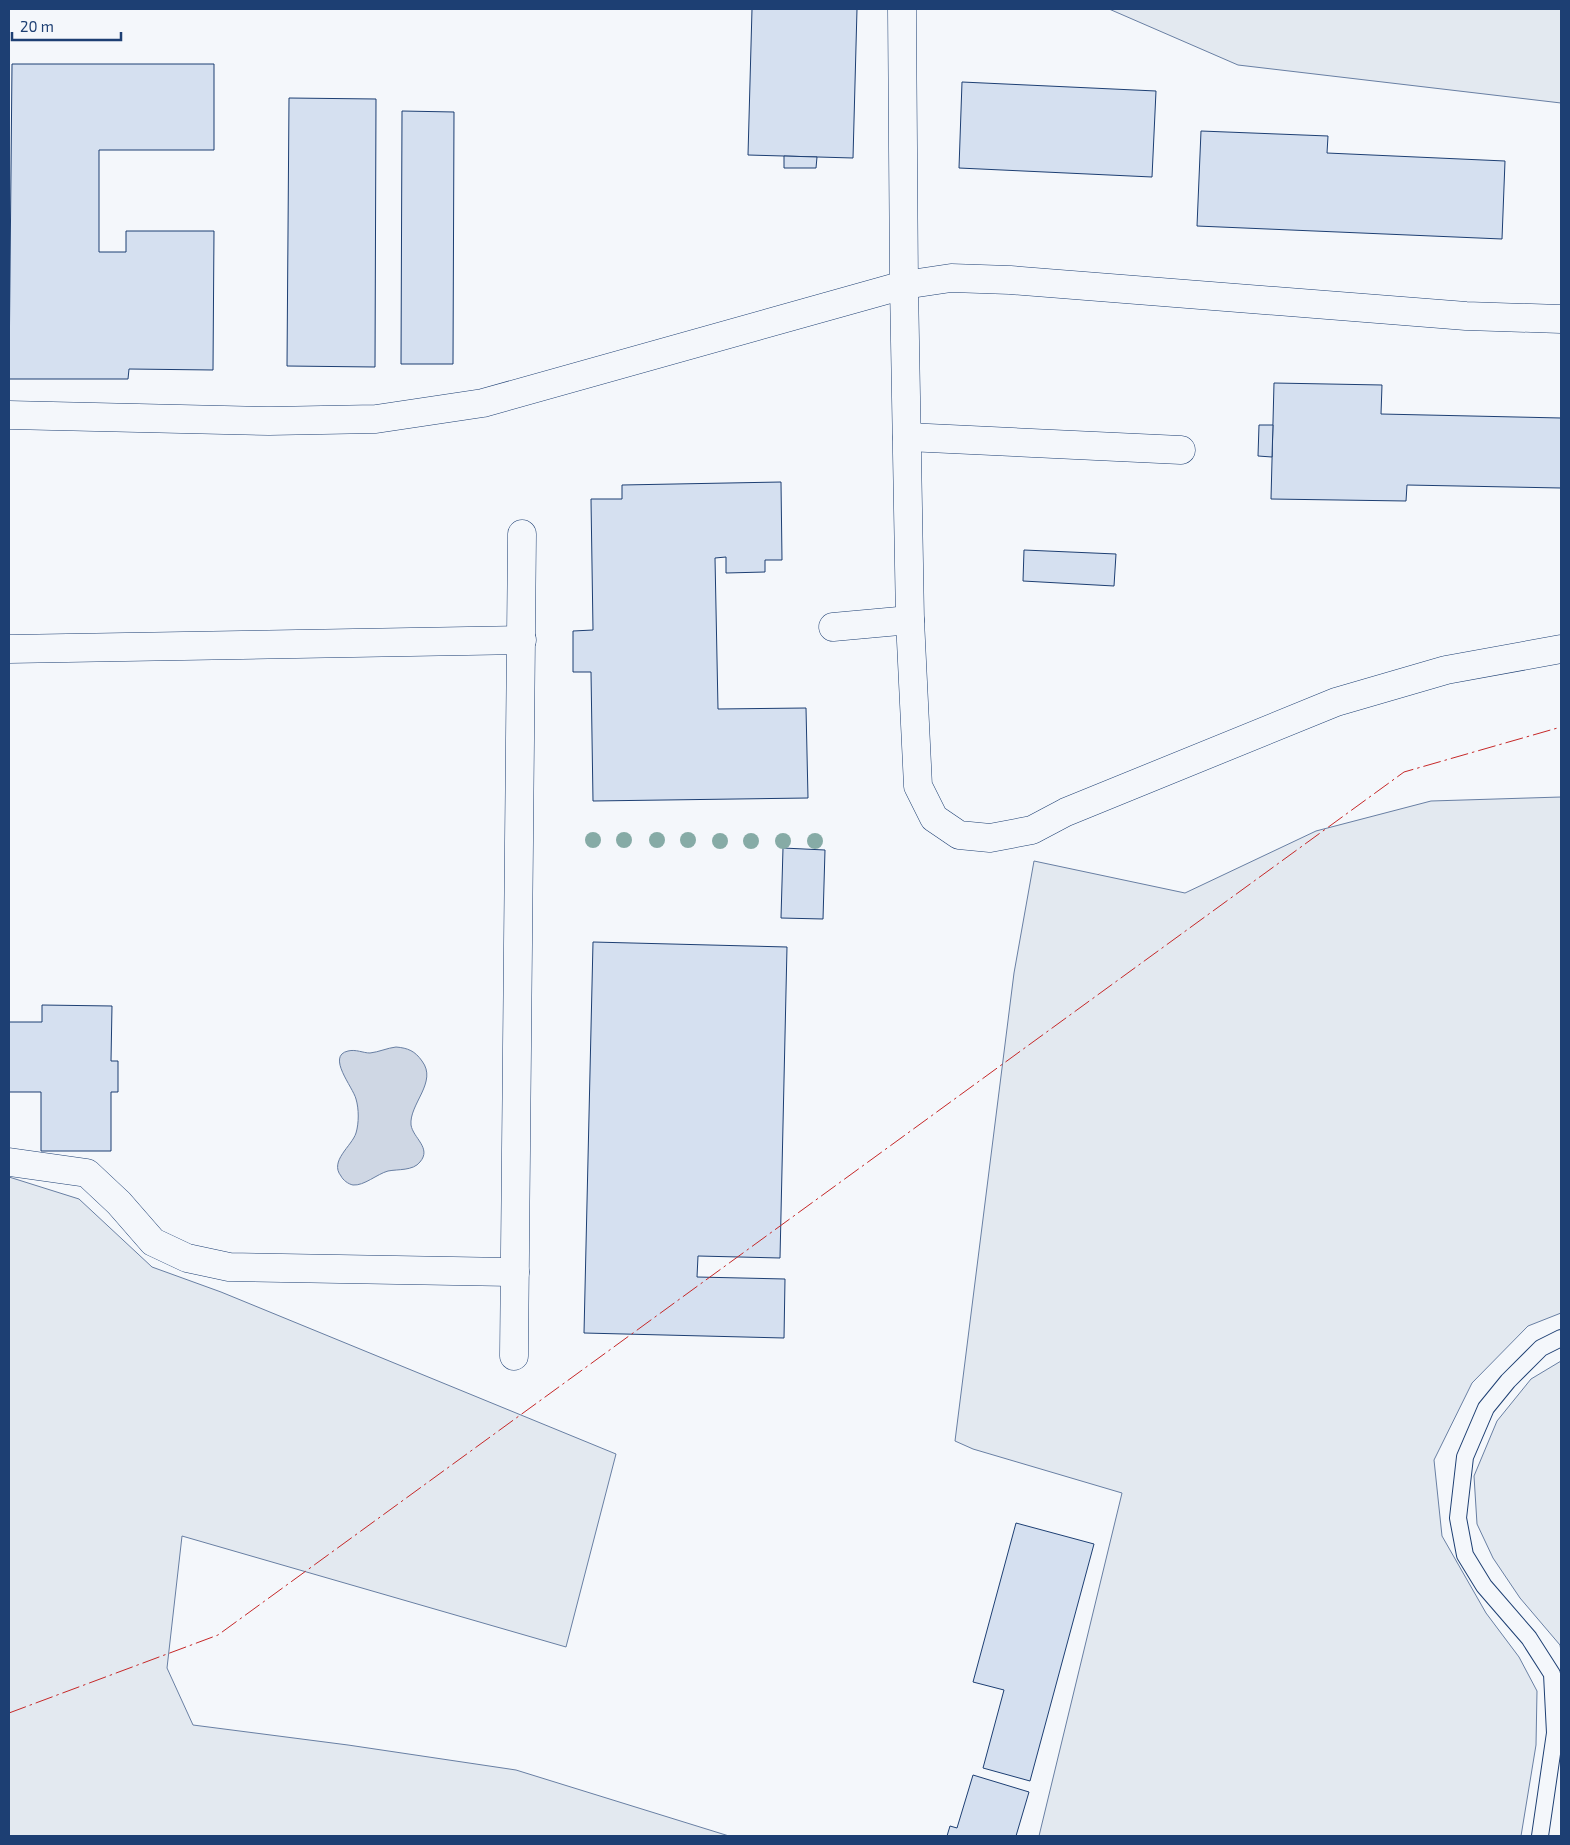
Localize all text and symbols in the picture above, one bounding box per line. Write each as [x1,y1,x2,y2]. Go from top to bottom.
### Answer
scale bar [12,10,121,42]
text: 20 m [20,17,54,35]

